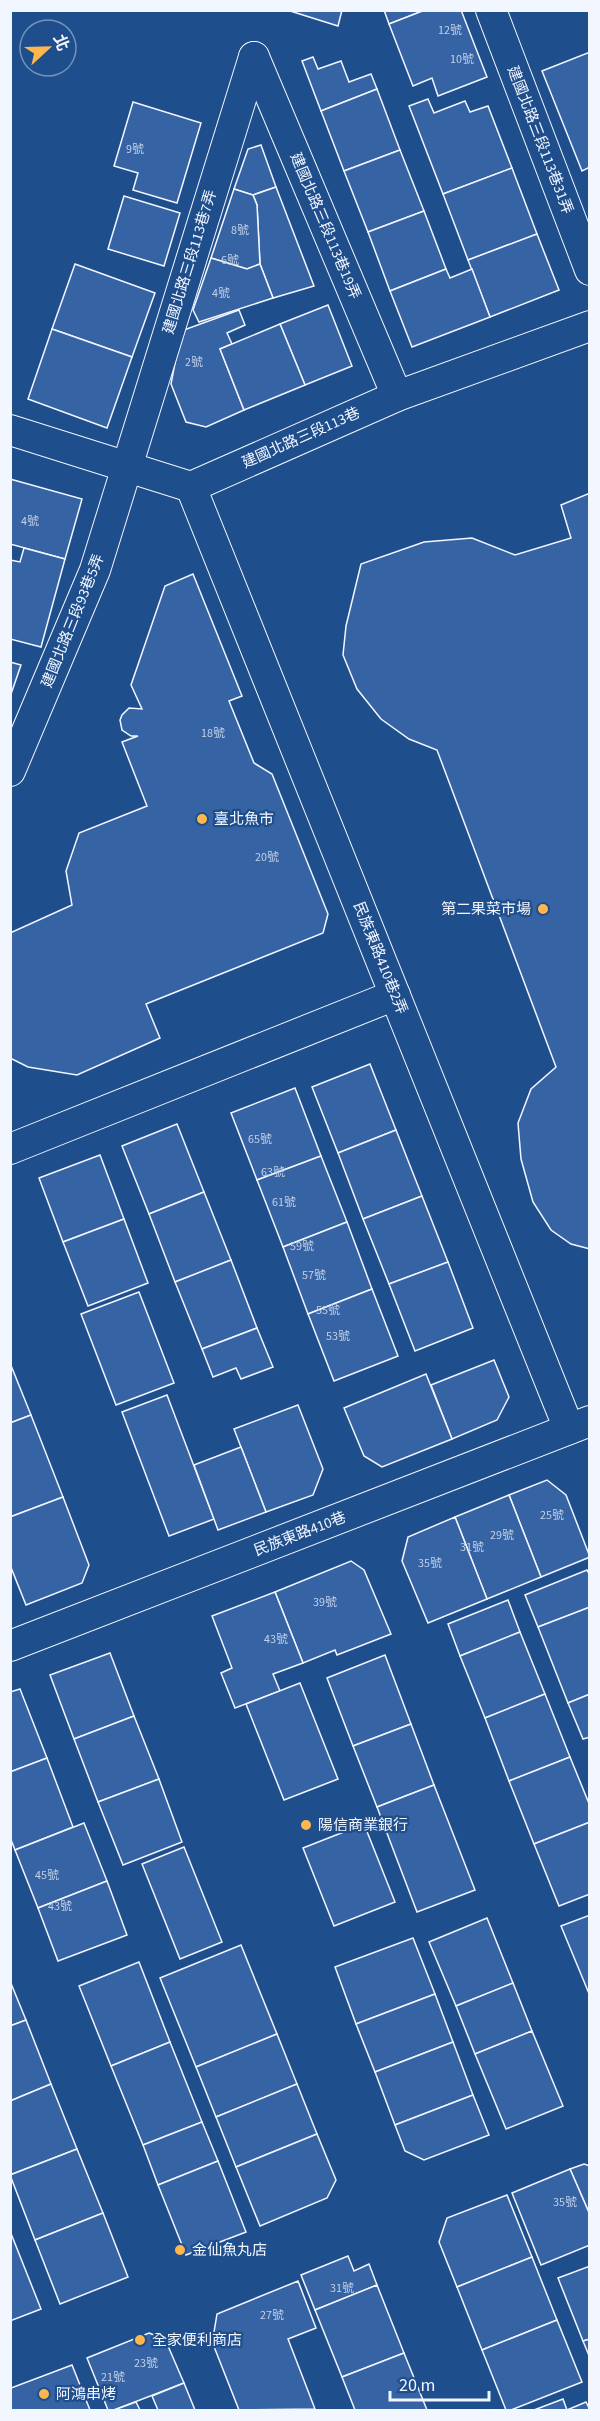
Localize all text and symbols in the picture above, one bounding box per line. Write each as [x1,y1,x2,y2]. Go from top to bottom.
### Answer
north arrow [18,18,78,78]
house number: 12號 [438,22,462,39]
text: 北 [48,31,74,54]
house number: 10號 [450,51,474,68]
street label: 建國北路三段113巷31弄 [502,63,578,217]
house number: 9號 [126,141,144,158]
street label: 建國北路三段113巷19弄 [285,150,365,302]
street label: 建國北路三段113巷7弄 [158,187,222,337]
house number: 8號 [231,222,249,239]
house number: 6號 [221,252,239,269]
house number: 4號 [212,285,230,302]
house number: 2號 [185,354,203,371]
street label: 建國北路三段113巷 [239,403,363,473]
house number: 4號 [21,513,39,530]
street label: 建國北路三段93巷5弄 [37,551,109,691]
house number: 18號 [201,725,225,742]
place label: 臺北魚市 [214,809,274,830]
marker: 臺北魚市 [195,812,209,826]
house number: 20號 [255,849,279,866]
street label: 民族東路410巷2弄 [348,899,412,1017]
place label: 第二果菜市場 [441,899,531,920]
marker: 第二果菜市場 [536,902,550,916]
house number: 65號 [248,1131,272,1148]
house number: 63號 [261,1164,285,1181]
house number: 61號 [272,1194,296,1211]
house number: 59號 [290,1238,314,1255]
house number: 57號 [302,1267,326,1284]
house number: 55號 [316,1302,340,1319]
house number: 53號 [326,1328,350,1345]
street label: 民族東路410巷 [251,1507,349,1561]
house number: 25號 [540,1507,564,1524]
house number: 29號 [490,1527,514,1544]
house number: 31號 [460,1539,484,1556]
house number: 35號 [418,1555,442,1572]
house number: 39號 [313,1594,337,1611]
house number: 43號 [264,1631,288,1648]
place label: 陽信商業銀行 [318,1815,408,1836]
marker: 陽信商業銀行 [299,1818,313,1832]
house number: 45號 [35,1867,59,1884]
house number: 43號 [48,1898,72,1915]
house number: 35號 [553,2194,577,2211]
place label: 金仙魚丸店 [192,2240,267,2261]
marker: 金仙魚丸店 [173,2243,187,2257]
house number: 31號 [330,2280,354,2297]
house number: 27號 [260,2307,284,2324]
place label: 全家便利商店 [152,2330,242,2351]
marker: 全家便利商店 [133,2333,147,2347]
house number: 23號 [134,2355,158,2372]
scale bar [390,2364,489,2402]
house number: 21號 [101,2369,125,2386]
text: 20 m [399,2373,435,2398]
place label: 阿鴻串烤 [56,2384,116,2405]
marker: 阿鴻串烤 [37,2387,51,2401]

